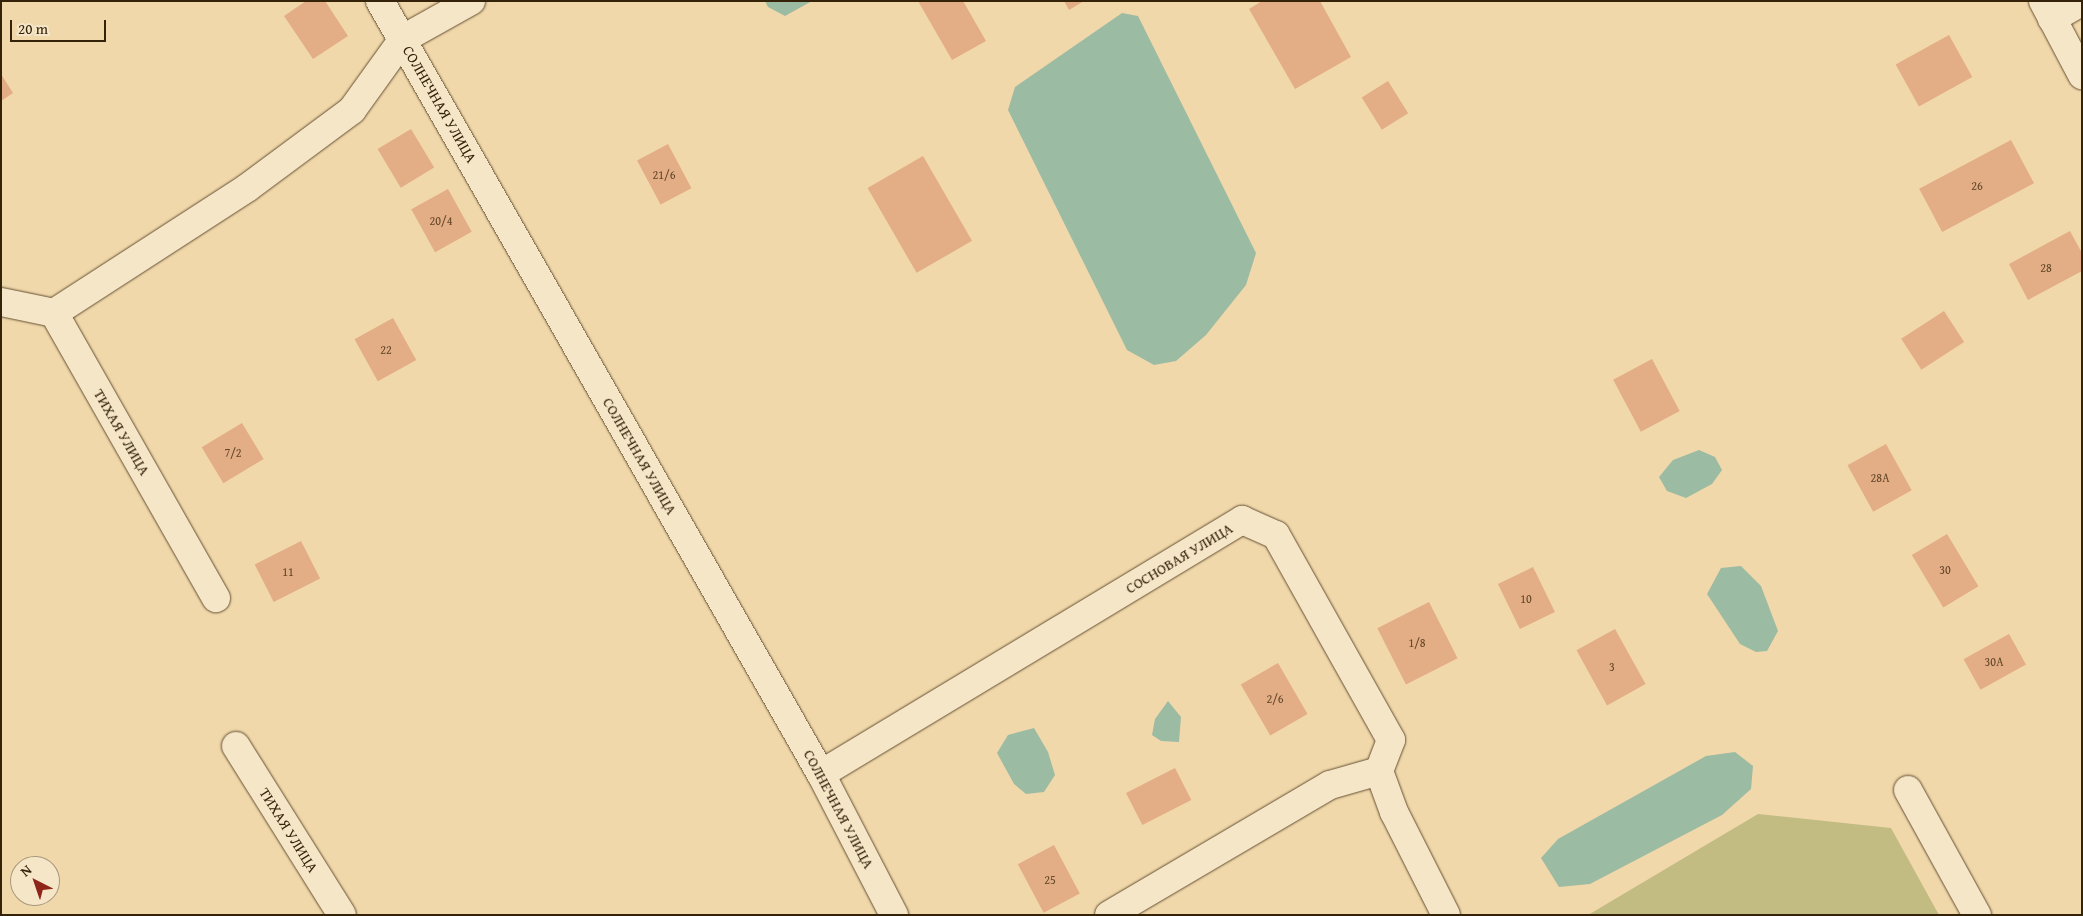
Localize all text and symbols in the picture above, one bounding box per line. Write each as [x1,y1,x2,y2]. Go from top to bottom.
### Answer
scale bar [12,10,109,42]
text: 20 m [18,18,48,39]
street label: СОЛНЕЧНАЯ УЛИЦА [399,42,481,166]
house number: 21/6 [653,168,675,182]
house number: 26 [1971,179,1983,193]
house number: 20/4 [430,214,452,228]
house number: 28 [2040,261,2052,275]
house number: 22 [380,343,392,357]
street label: ТИХАЯ УЛИЦА [90,386,154,478]
street label: СОЛНЕЧНАЯ УЛИЦА [599,394,681,518]
house number: 7/2 [224,446,242,460]
house number: 28А [1871,471,1889,485]
street label: СОСНОВАЯ УЛИЦА [1122,519,1236,597]
house number: 30 [1939,563,1951,577]
house number: 11 [282,565,294,579]
house number: 10 [1520,592,1532,606]
house number: 1/8 [1408,636,1426,650]
house number: 30А [1985,655,2003,669]
house number: 3 [1609,660,1615,674]
house number: 2/6 [1266,692,1284,706]
street label: СОЛНЕЧНАЯ УЛИЦА [800,746,878,872]
street label: ТИХАЯ УЛИЦА [256,784,322,876]
north arrow [10,856,60,906]
text: N [16,860,36,881]
house number: 25 [1044,873,1056,887]

